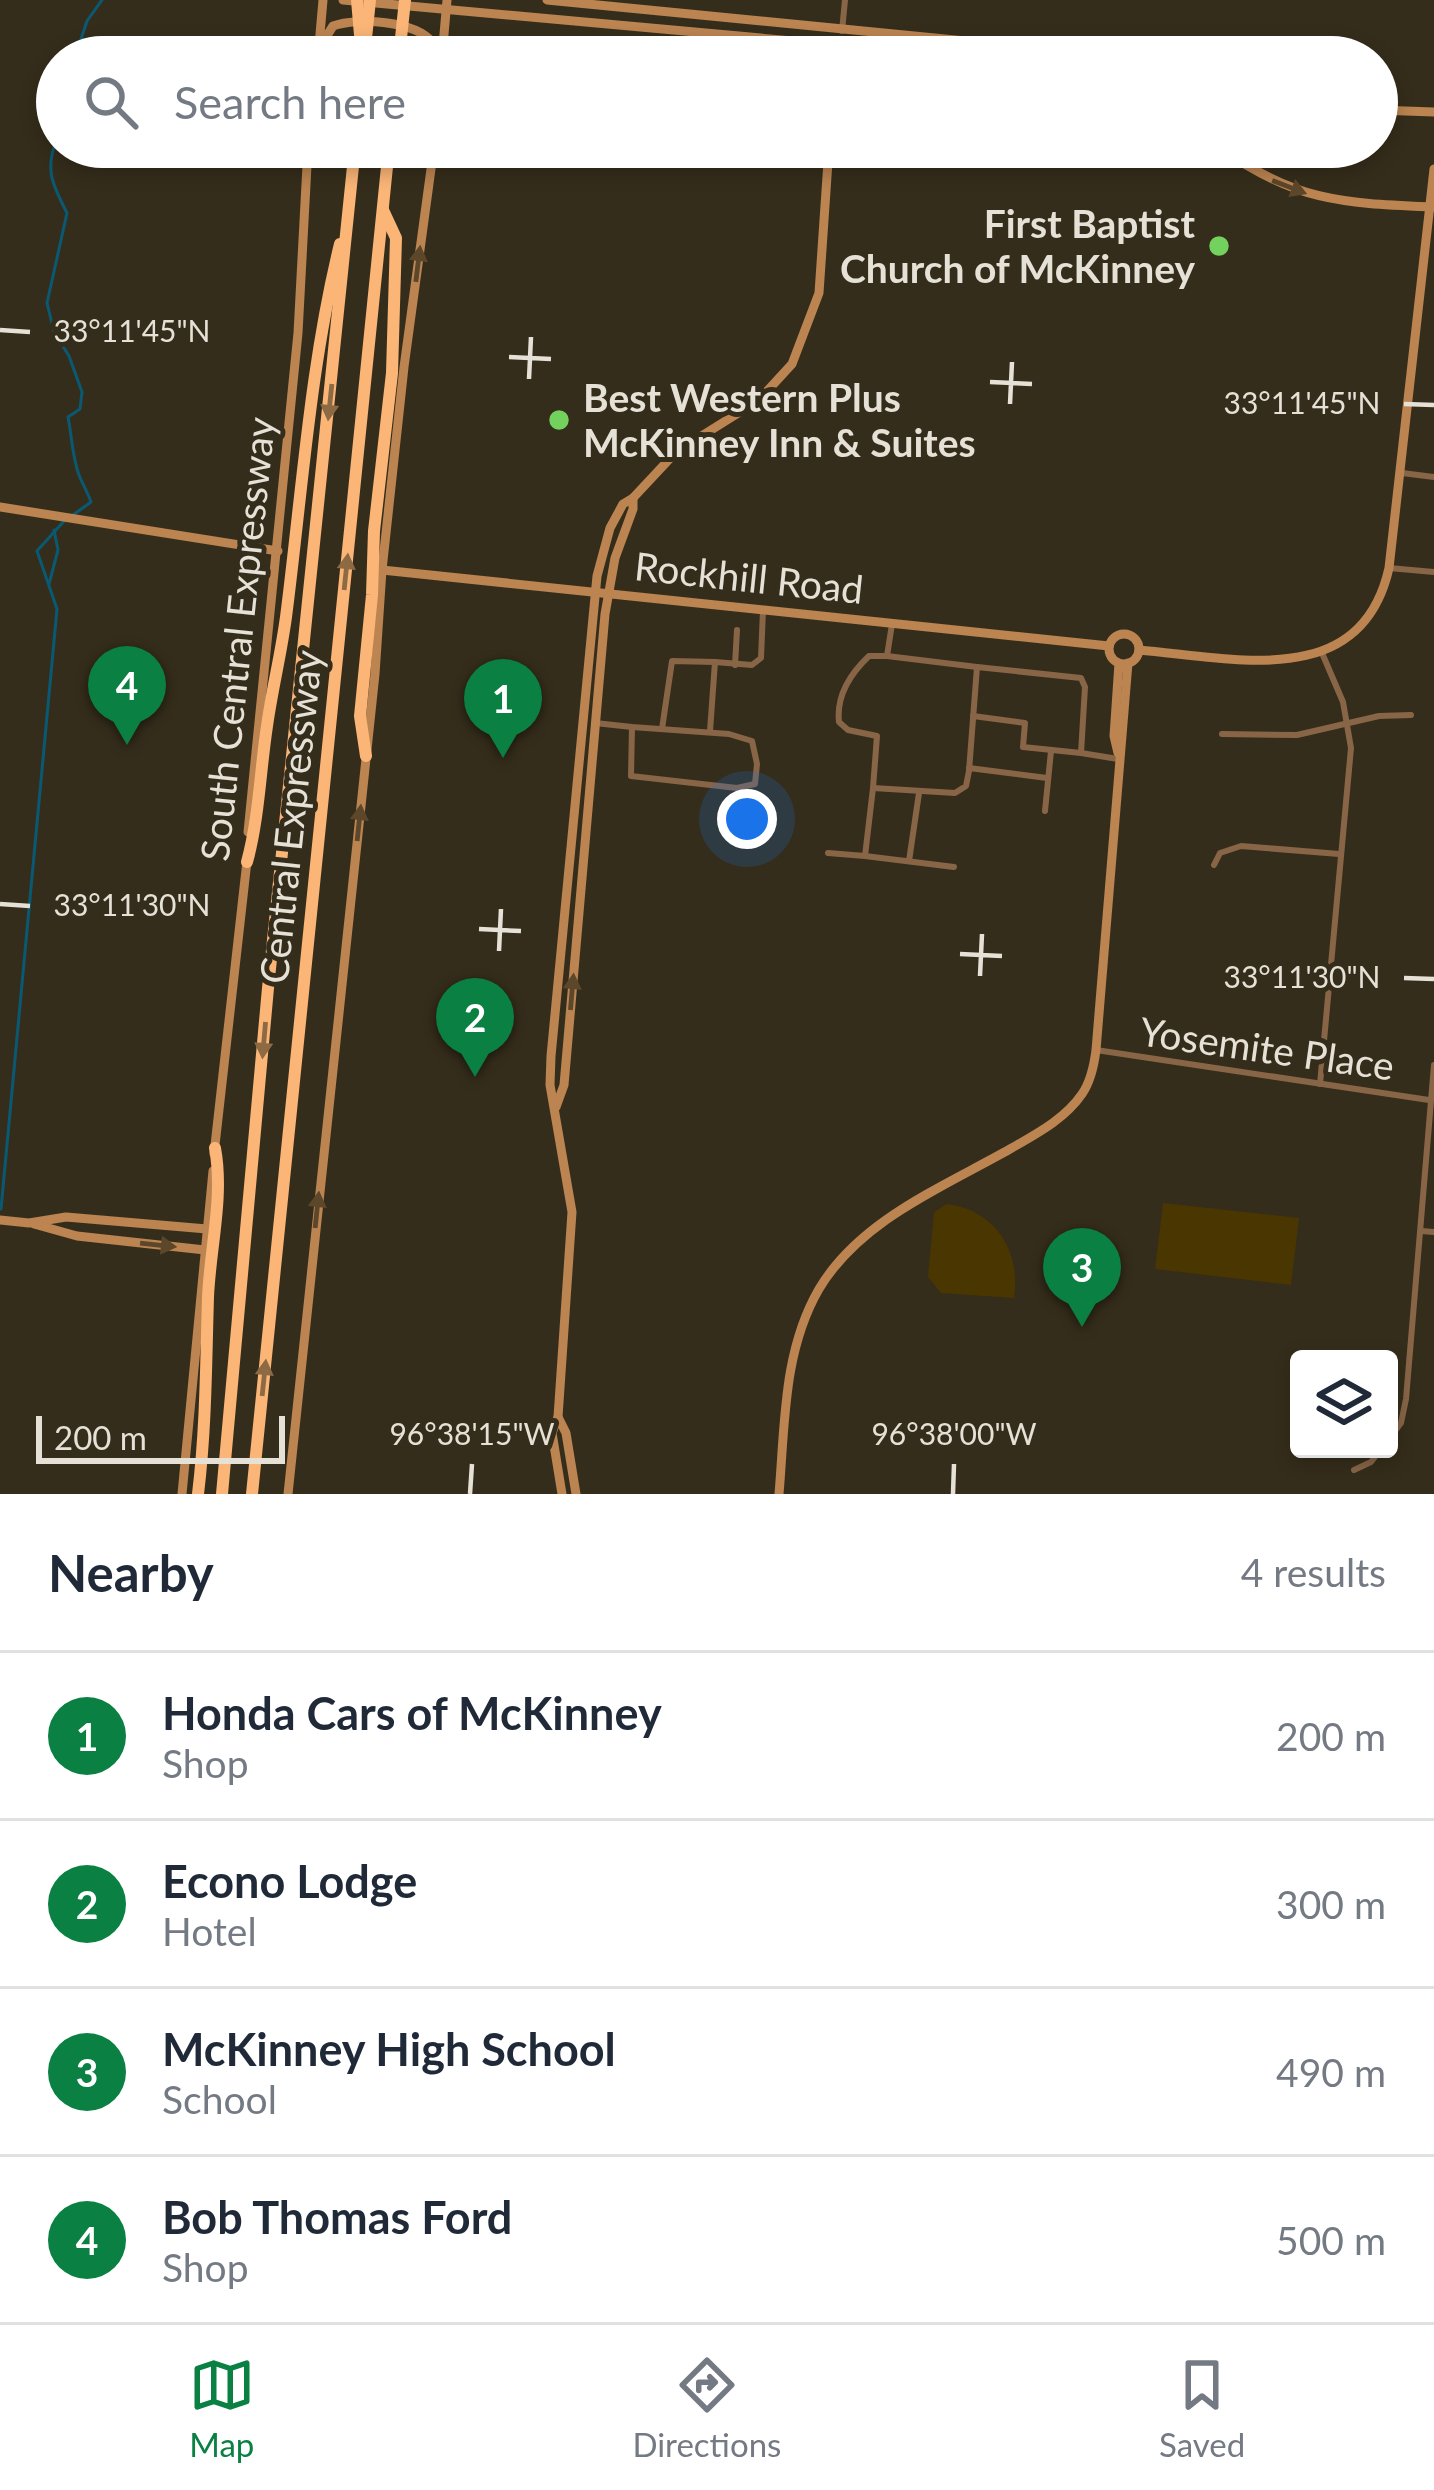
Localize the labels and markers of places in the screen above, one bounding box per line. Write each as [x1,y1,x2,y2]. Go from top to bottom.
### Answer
place label: First Baptist Church of McKinney [840,200,1195,291]
marker: First Baptist Church of McKinney [1206,233,1232,259]
place label: Best Western Plus McKinney Inn & Suites [583,374,976,465]
marker: Best Western Plus McKinney Inn & Suites [546,407,572,433]
pin: 4 [88,646,166,745]
pin: 1 [464,659,542,758]
pin: 2 [436,978,514,1077]
pin: 3 [1043,1228,1121,1327]

